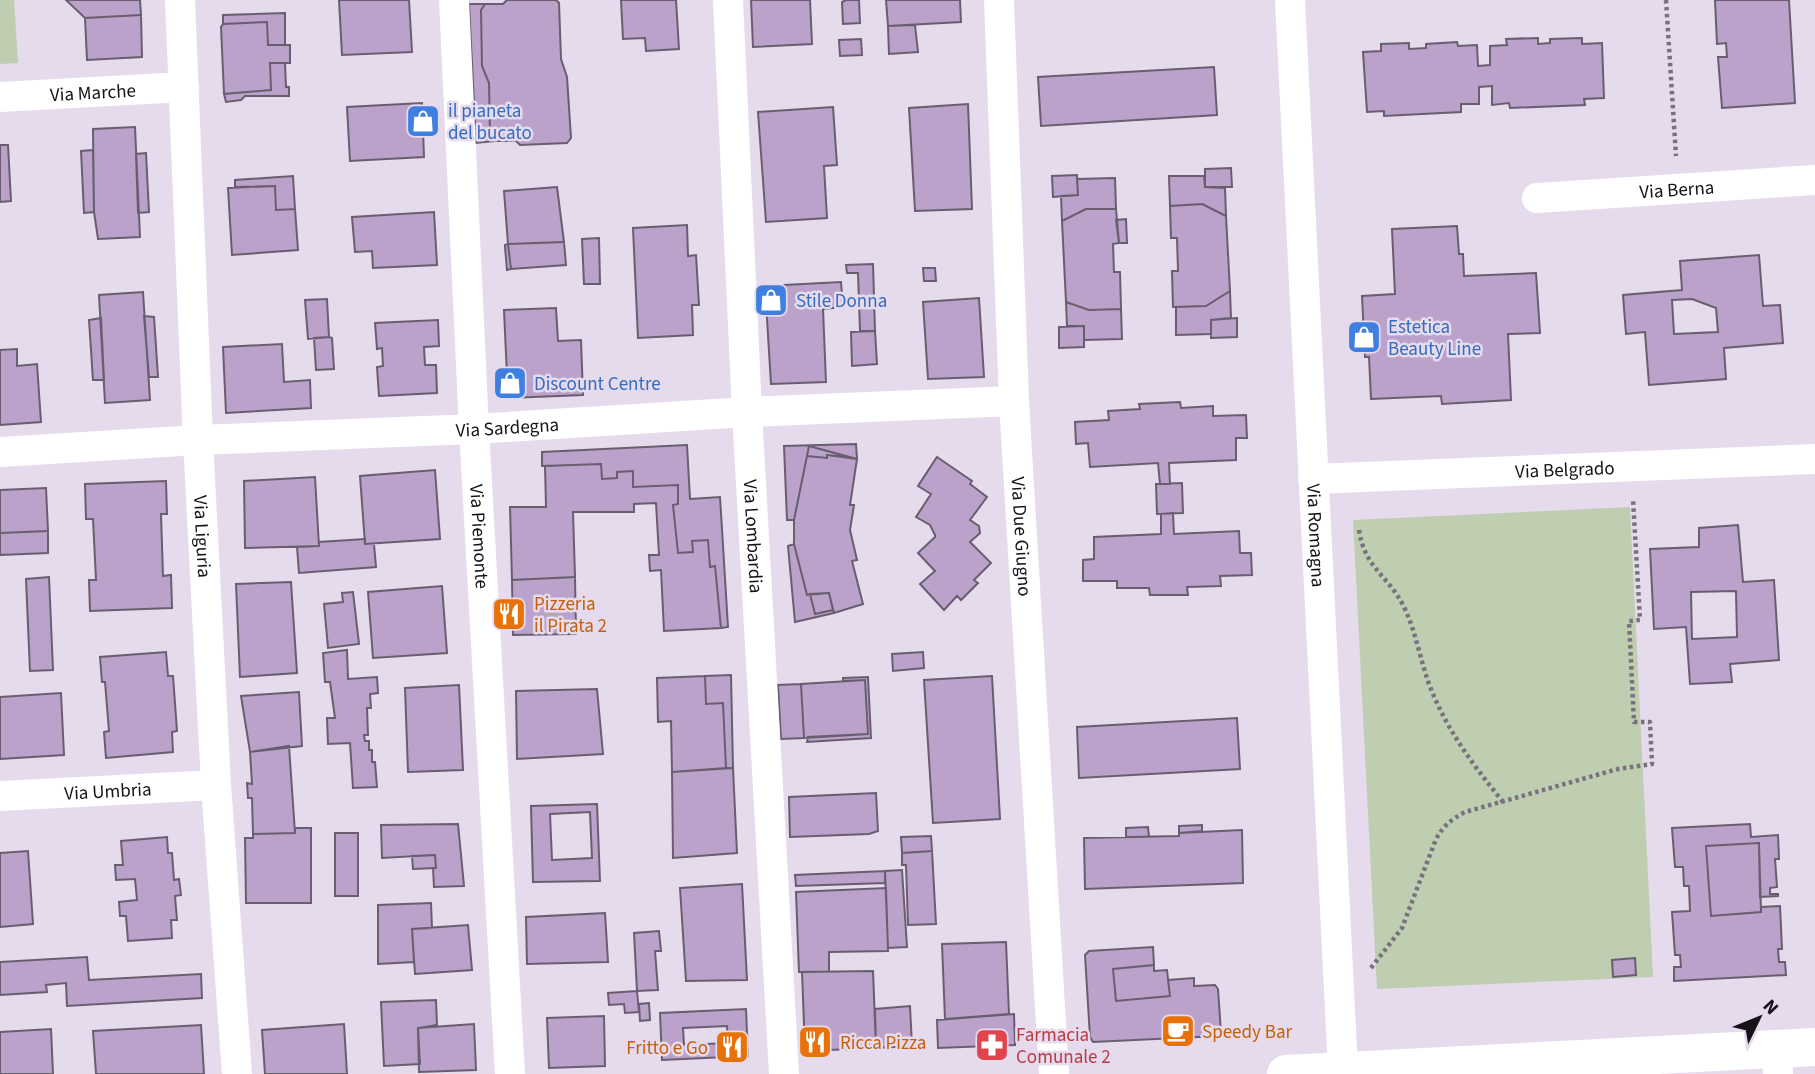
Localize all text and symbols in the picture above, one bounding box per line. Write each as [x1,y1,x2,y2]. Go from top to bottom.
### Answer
street label: Via Marche [49,78,137,109]
place label: il pianeta del bucato [448,98,532,147]
shop icon: il pianeta del bucato [404,102,442,140]
street label: Via Berna [1638,175,1715,206]
shop icon: Stile Donna [752,281,790,319]
place label: Stile Donna [796,288,887,315]
place label: Estetica Beauty Line [1388,314,1481,363]
shop icon: Estetica Beauty Line [1345,318,1383,356]
shop icon: Discount Centre [491,364,529,402]
place label: Discount Centre [534,371,661,398]
street label: Via Sardegna [455,412,560,445]
street label: Via Belgrado [1515,455,1615,486]
street label: Via Due Giugno [1004,476,1038,597]
street label: Via Lombardia [736,479,769,594]
street label: Via Piemonte [462,483,495,590]
street label: Via Romagna [1299,483,1331,588]
street label: Via Liguria [186,495,217,579]
place label: Pizzeria il Pirata 2 [534,591,607,640]
restaurant icon: Pizzeria il Pirata 2 [490,595,528,633]
street label: Via Umbria [64,776,152,808]
north arrow [1724,983,1794,1053]
text: N [1756,994,1785,1021]
cafe icon: Speedy Bar [1159,1012,1197,1050]
place label: Speedy Bar [1202,1019,1293,1046]
place label: Farmacia Comunale 2 [1016,1022,1111,1071]
restaurant icon: Ricca Pizza [796,1023,834,1061]
pharmacy icon: Farmacia Comunale 2 [973,1026,1011,1064]
restaurant icon: Fritto e Go [713,1028,751,1066]
place label: Ricca Pizza [840,1030,926,1057]
place label: Fritto e Go [626,1035,708,1062]

